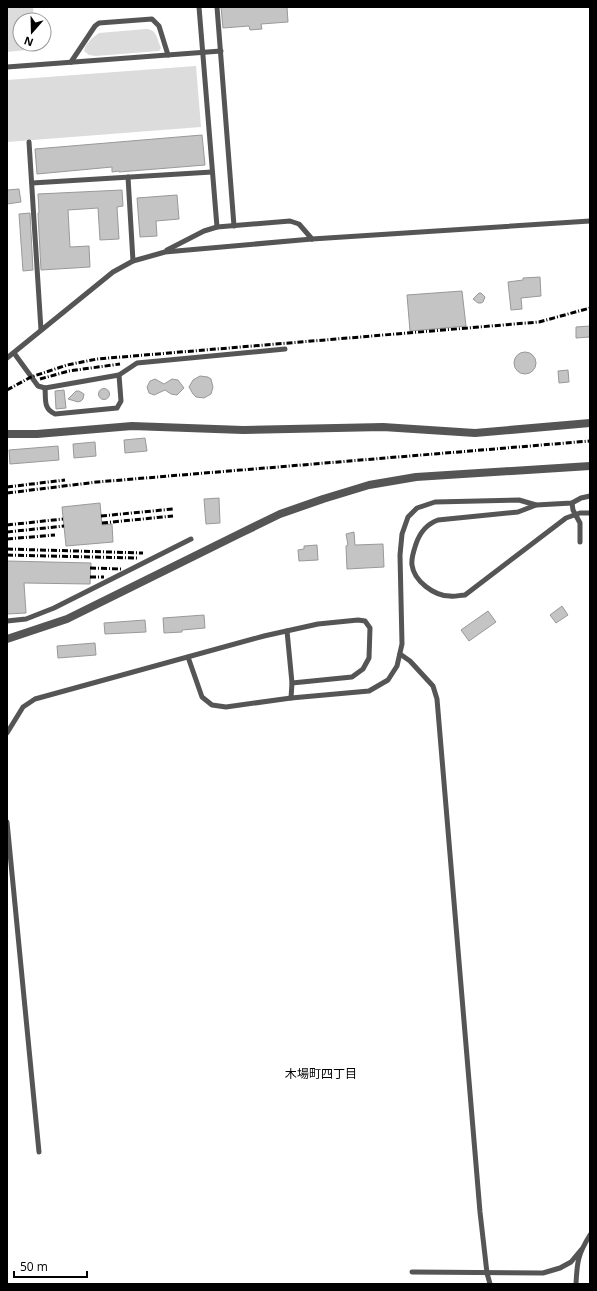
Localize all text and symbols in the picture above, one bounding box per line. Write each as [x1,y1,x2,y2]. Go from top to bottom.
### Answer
north arrow [12,12,52,52]
text: N [22,33,35,50]
district label: 木場町四丁目 [285,1065,357,1082]
scale bar [14,1253,87,1279]
text: 50 m [20,1258,48,1275]

